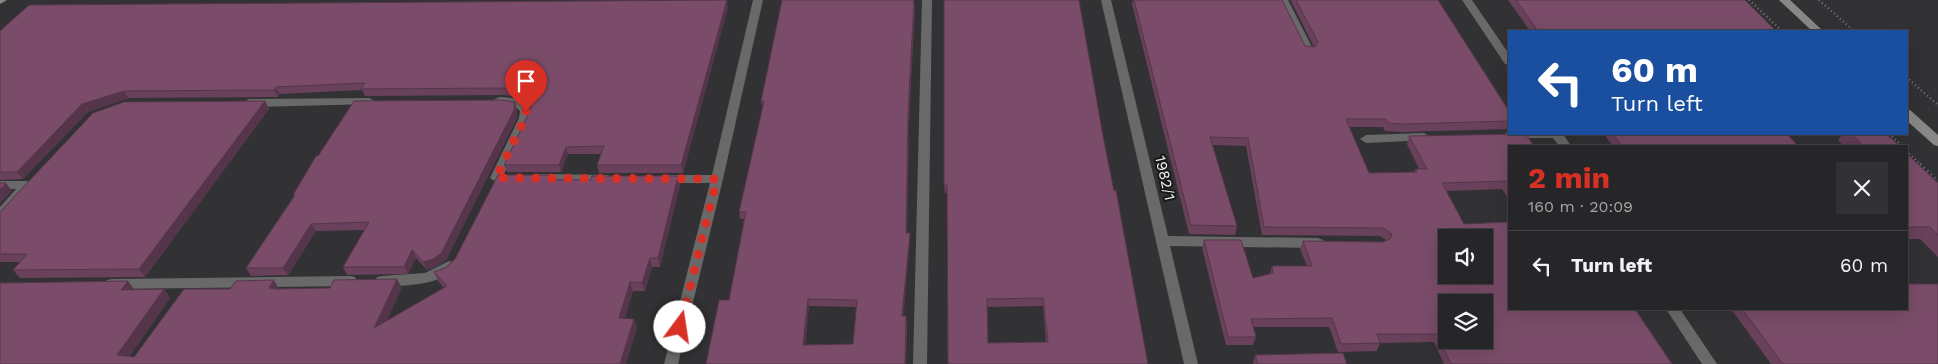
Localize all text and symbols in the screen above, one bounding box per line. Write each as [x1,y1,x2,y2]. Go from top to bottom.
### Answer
text: 60 m [1611,49,1698,91]
icon: left [1528,50,1593,115]
pin [505,60,547,111]
icon: arrive [512,67,540,95]
text: Turn left [1611,91,1703,116]
street label: 1982/1 [1151,154,1179,202]
text: 2 min [1528,160,1610,195]
button: close [1836,162,1888,214]
text: 160 m · 20:09 [1528,197,1633,216]
map controls [1438,229,1493,349]
button: sound [1438,229,1493,284]
icon: left [1528,252,1556,280]
text: Turn left [1571,254,1652,277]
text: 60 m [1840,254,1888,277]
button: layers [1438,294,1493,349]
position arrow [653,300,705,352]

